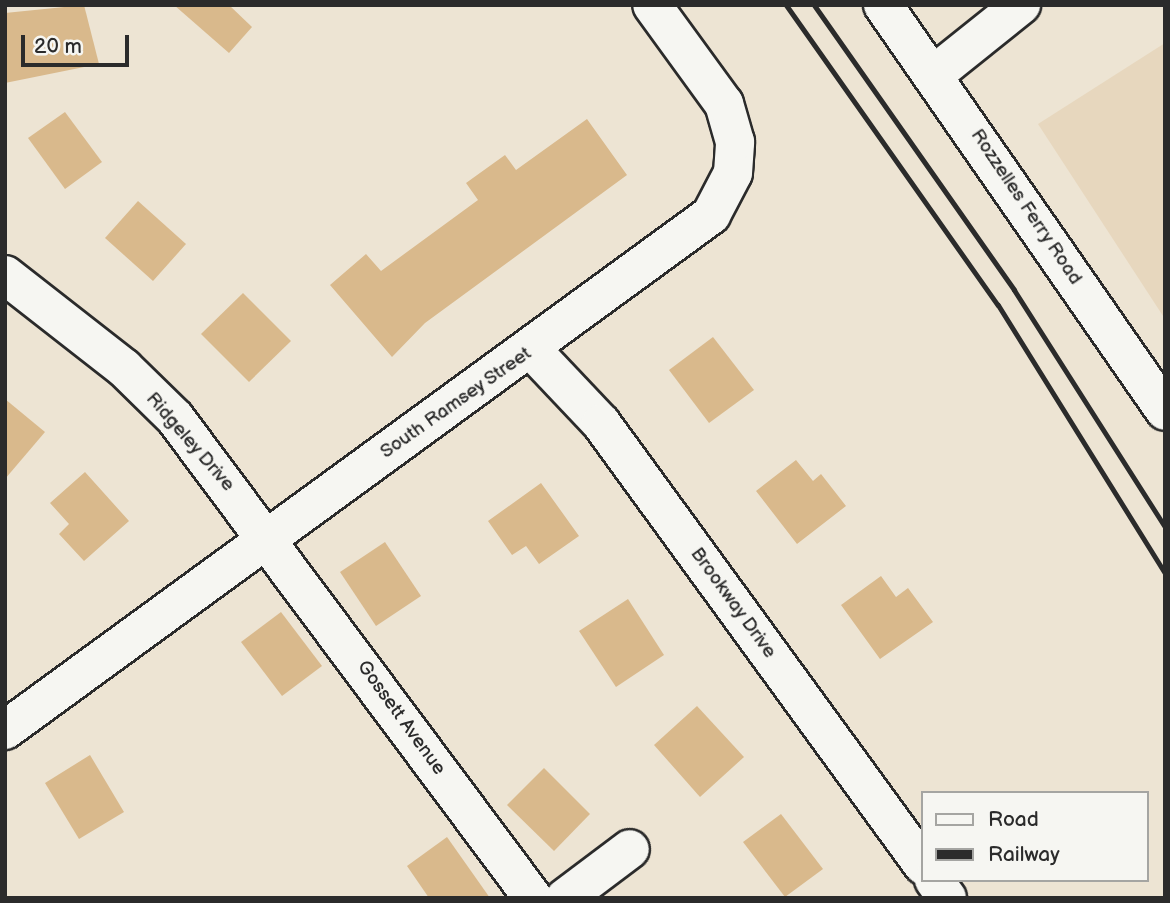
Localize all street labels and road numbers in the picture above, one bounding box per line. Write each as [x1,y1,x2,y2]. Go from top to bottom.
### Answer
street label: Rozzelles Ferry Road [965,124,1087,290]
street label: South Ramsey Street [376,342,536,464]
street label: Ridgeley Drive [140,387,240,497]
street label: Brookway Drive [685,543,781,663]
street label: Gossett Avenue [352,656,450,780]

